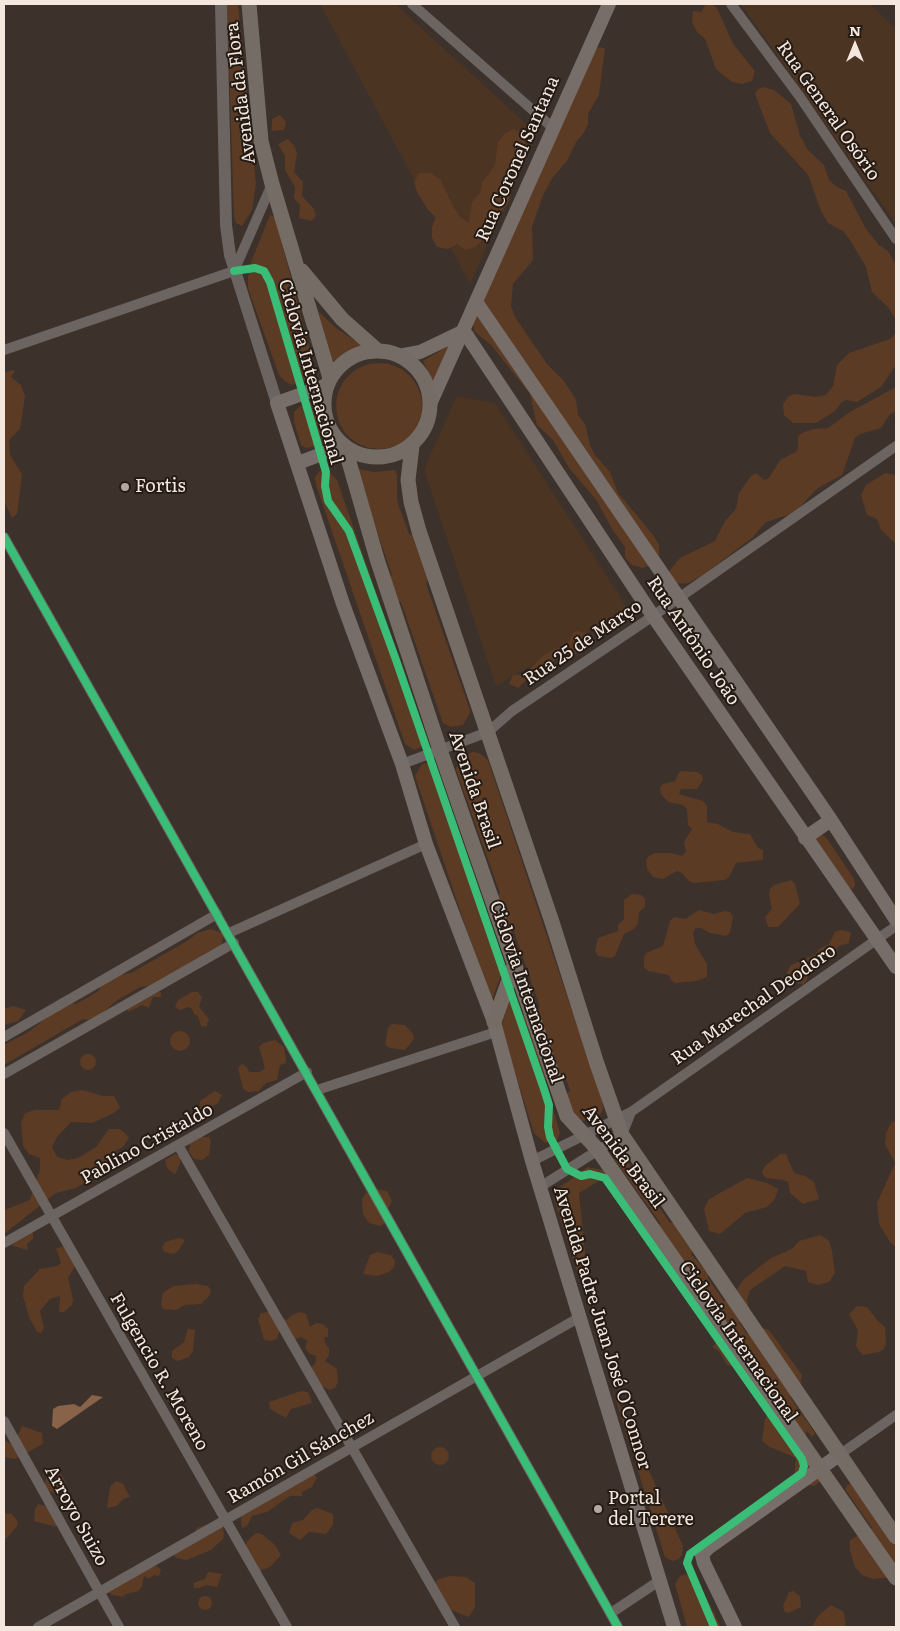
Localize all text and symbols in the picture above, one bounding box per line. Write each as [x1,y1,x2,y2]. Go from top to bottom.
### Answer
north arrow [830,20,880,70]
text: N [849,20,861,40]
street label: Avenida da Flora [222,21,260,165]
street label: Rua General Osório [772,37,884,185]
street label: Rua Coronel Santana [472,73,564,245]
street label: Ciclovia Internacional [273,277,347,467]
place label: Fortis [135,476,186,498]
marker: Fortis [119,481,131,493]
street label: Rua Antônio João [642,572,744,710]
street label: Rua 25 de Março [520,596,646,690]
street label: Avenida Brasil [444,728,504,852]
street label: Ciclovia Internacional [485,898,567,1086]
street label: Rua Marechal Deodoro [668,940,840,1070]
street label: Pablino Cristaldo [77,1099,217,1189]
street label: Avenida Brasil [577,1101,669,1213]
street label: Avenida Padre Juan José O'Connor [549,1184,655,1472]
street label: Ciclovia Internacional [674,1257,802,1427]
street label: Fulgencio R. Moreno [105,1289,213,1455]
street label: Ramón Gil Sánchez [224,1407,378,1509]
street label: Arroyo Suizo [40,1462,112,1570]
place label: Portal del Terere [608,1488,694,1530]
marker: Portal del Terere [592,1503,604,1515]

